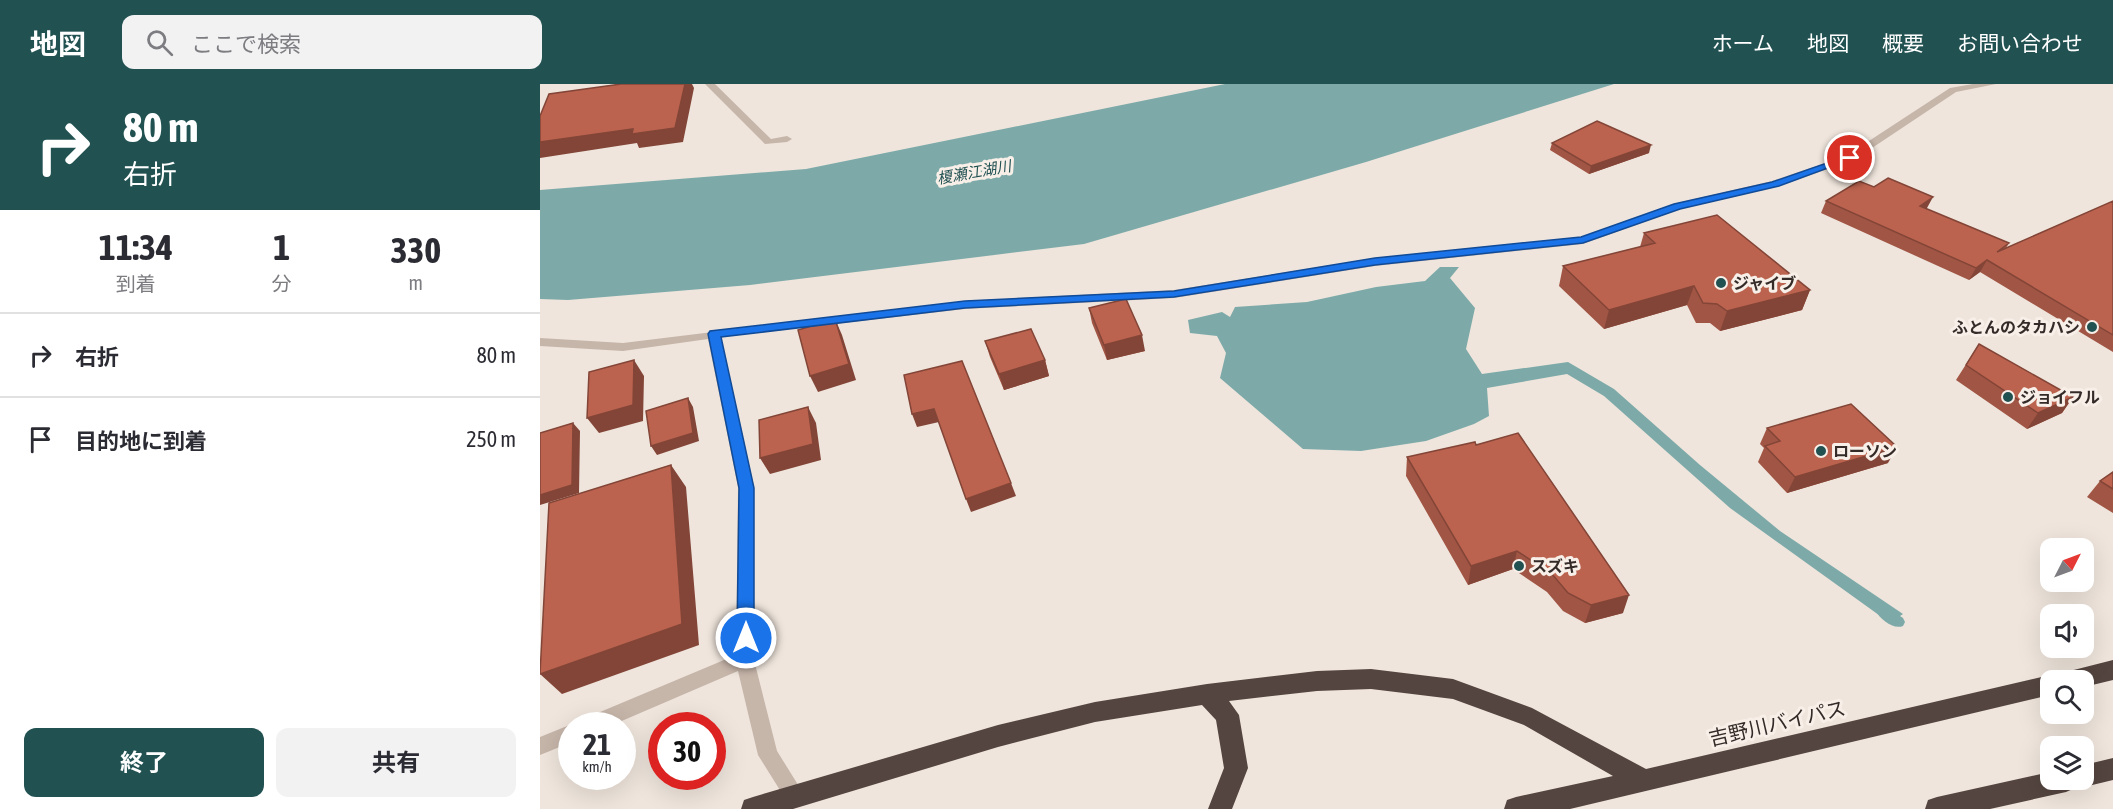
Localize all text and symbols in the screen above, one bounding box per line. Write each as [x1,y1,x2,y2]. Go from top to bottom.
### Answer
search box [122,15,542,69]
icon: search [143,26,176,59]
text: 地図 [30,28,86,60]
text: ここで検索 [191,31,301,57]
text: ホーム [1712,31,1774,55]
text: 地図 [1807,31,1849,55]
text: 概要 [1882,31,1924,55]
text: お問い合わせ [1957,31,2083,55]
text: 80 m [123,103,198,151]
icon: right [24,108,102,186]
pin [1824,132,1875,183]
icon: arrive [1833,141,1866,174]
water label: 榎瀬江湖川 [936,157,1014,187]
text: 右折 [123,159,177,190]
text: 11:34 [99,226,173,268]
text: 1 [273,226,290,268]
text: 330 [390,229,441,271]
text: m [409,271,423,294]
text: 到着 [116,272,156,295]
text: 分 [272,272,292,295]
place label: ジャイブ [1733,274,1796,292]
marker: ジャイブ [1714,276,1728,290]
place label: ふとんのタカハシ [1952,318,2080,336]
marker: ふとんのタカハシ [2085,320,2099,334]
icon: right [24,339,57,372]
text: 80 m [476,342,516,368]
text: 右折 [75,344,119,370]
place label: ジョイフル [2020,388,2100,406]
marker: ジョイフル [2001,390,2015,404]
icon: arrive [24,423,57,456]
text: 250 m [466,426,516,452]
text: 目的地に到着 [75,428,207,454]
place label: ローソン [1833,442,1897,460]
marker: ローソン [1814,444,1828,458]
north arrow [2040,538,2094,592]
map controls [2040,538,2094,790]
place label: スズキ [1531,557,1579,575]
marker: スズキ [1512,559,1526,573]
button: sound [2040,604,2094,658]
position arrow [714,606,778,670]
button: search [2040,670,2094,724]
street label: 吉野川バイパス [1706,696,1848,750]
speed limit sign: 30 [648,712,726,790]
text: 21 [583,727,611,761]
button: 終了 [24,728,264,797]
button: 共有 [276,728,516,797]
button: layers [2040,736,2094,790]
text: km/h [582,758,612,775]

